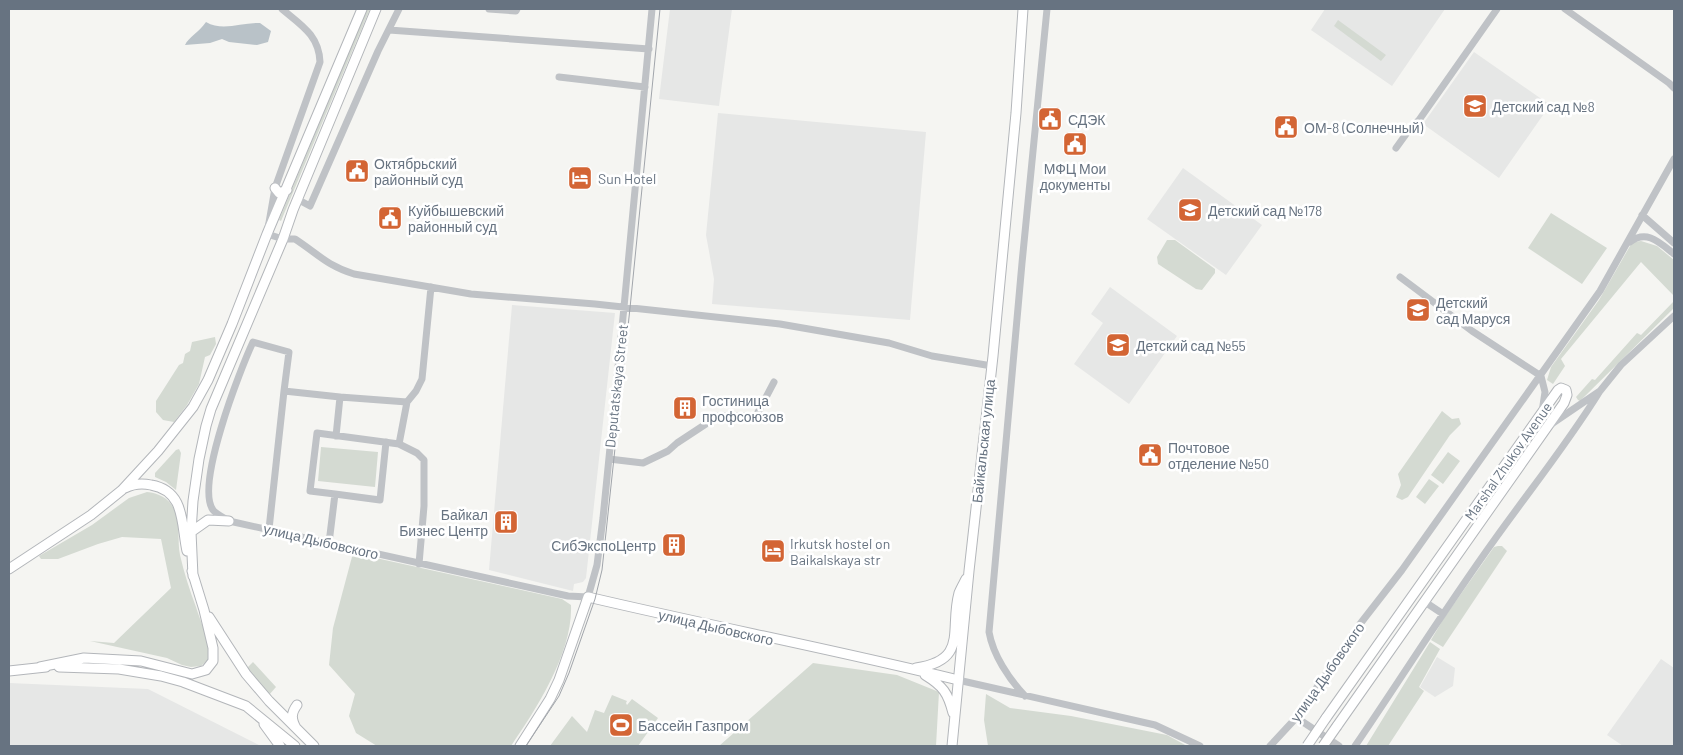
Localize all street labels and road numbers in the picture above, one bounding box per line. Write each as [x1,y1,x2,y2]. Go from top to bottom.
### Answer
street label: Deputatskaya Street [601,324,631,448]
street label: Байкальская улица [968,378,998,504]
street label: Marshal Zhukov Avenue [1461,399,1555,523]
street label: улица Дыбовского [262,519,380,563]
street label: улица Дыбовского [657,605,775,649]
street label: улица Дыбовского [1286,619,1368,725]

